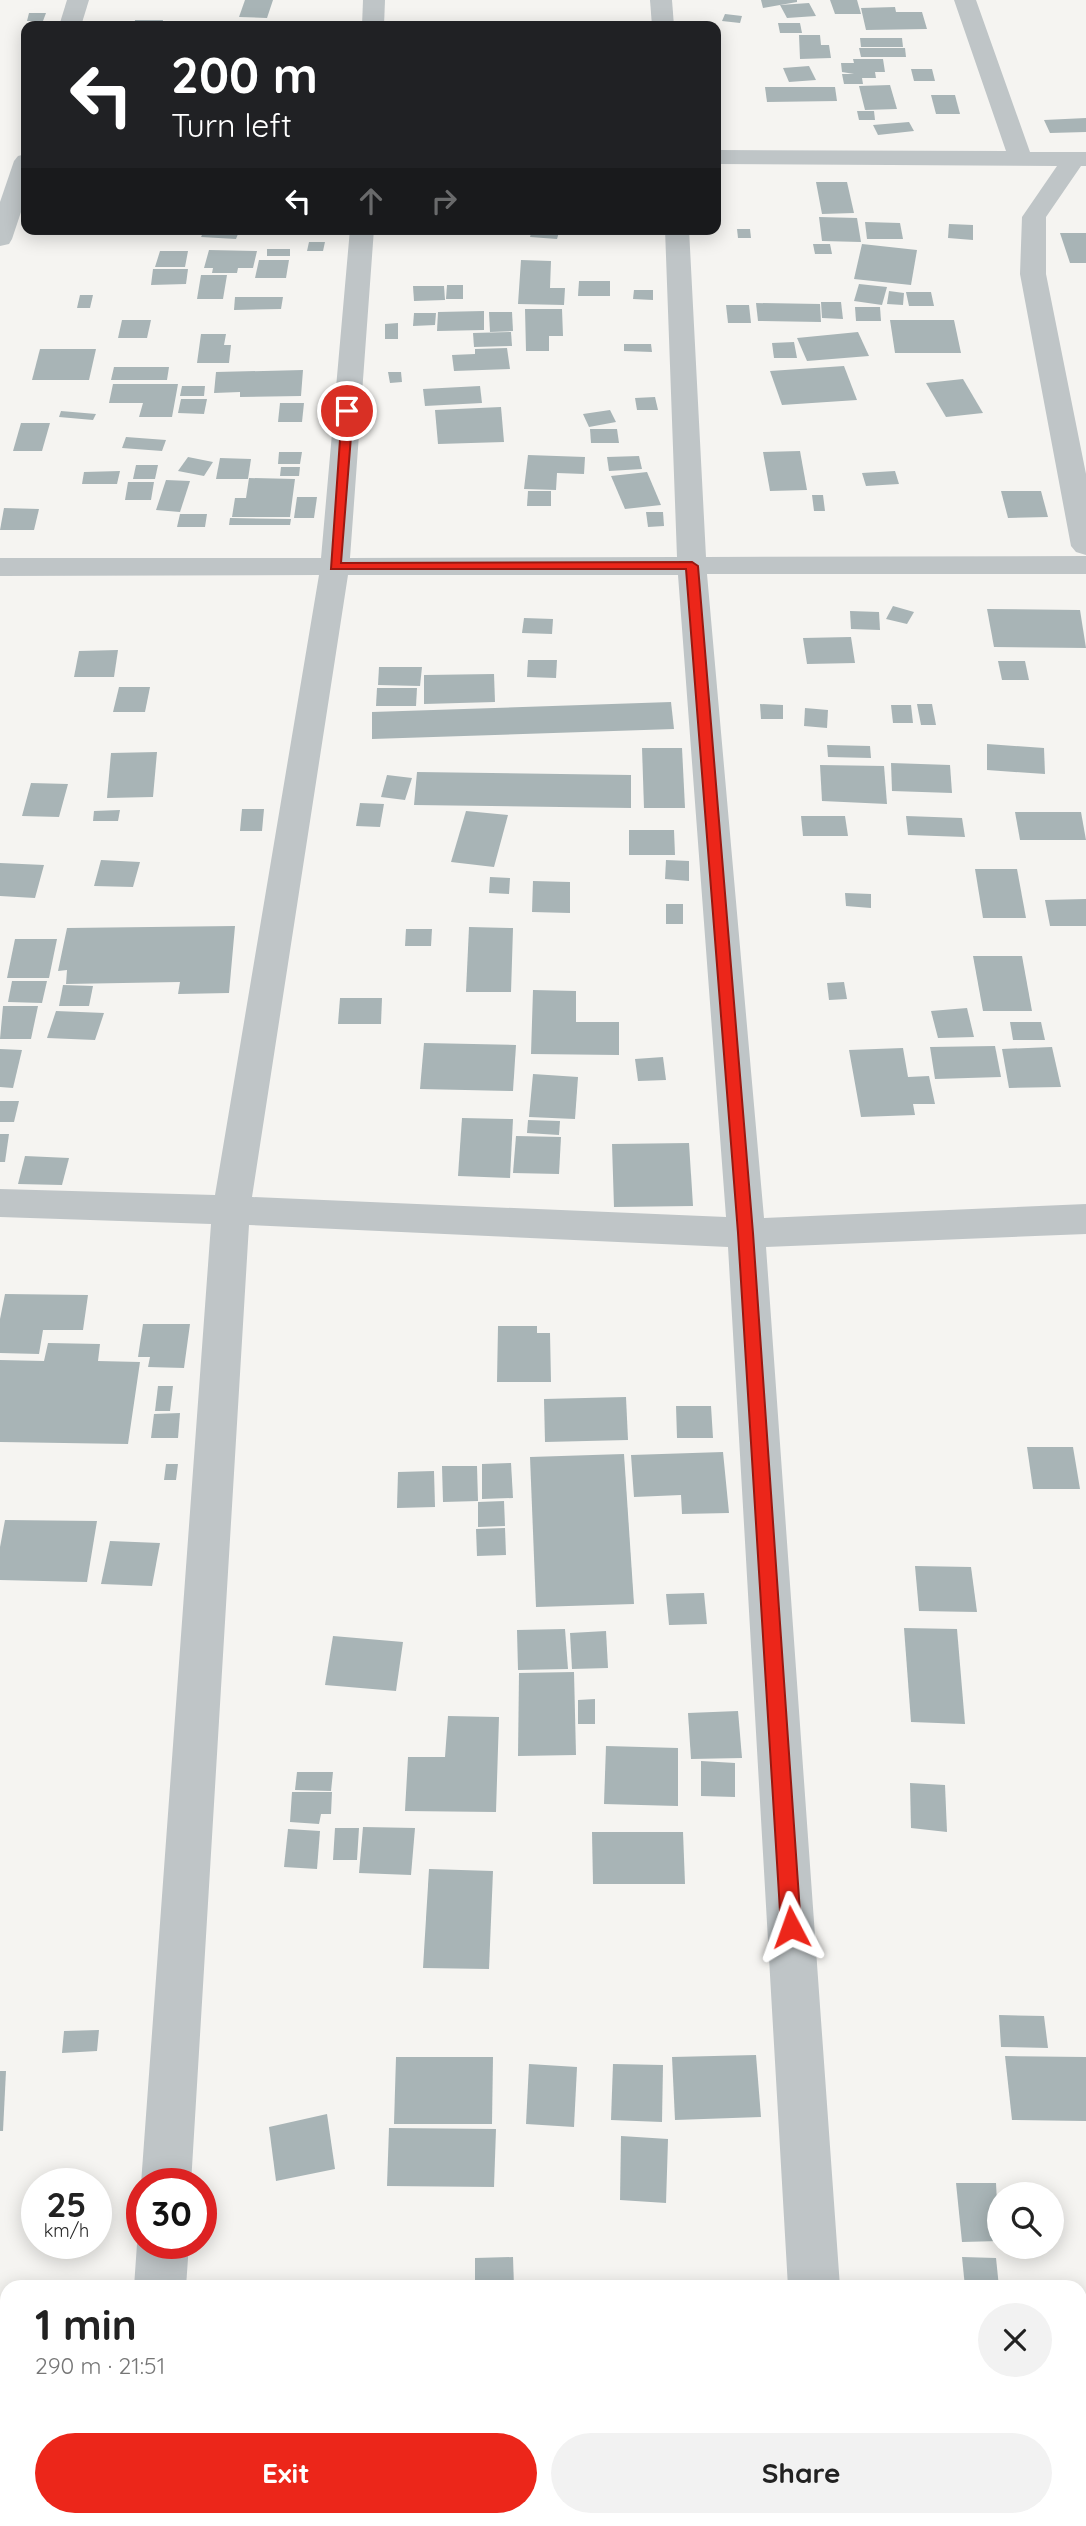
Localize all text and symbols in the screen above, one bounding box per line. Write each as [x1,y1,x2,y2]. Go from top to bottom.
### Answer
text: 200 m [171,44,318,105]
icon: left [56,49,147,140]
text: Turn left [171,105,292,145]
icon: left [279,182,317,220]
icon: ahead [352,182,390,220]
icon: right [425,182,463,220]
pin [317,381,377,441]
icon: arrive [328,392,366,430]
position arrow [754,1890,828,1964]
speed limit sign: 30 [126,2168,217,2259]
text: 25 [46,2182,87,2226]
map controls [987,2182,1064,2259]
button: search [987,2182,1064,2259]
text: km/h [44,2219,89,2242]
text: 1 min [35,2298,137,2351]
button: close [978,2303,1052,2377]
text: 290 m · 21:51 [35,2351,165,2380]
button: Exit [35,2433,537,2513]
button: Share [551,2433,1052,2513]

